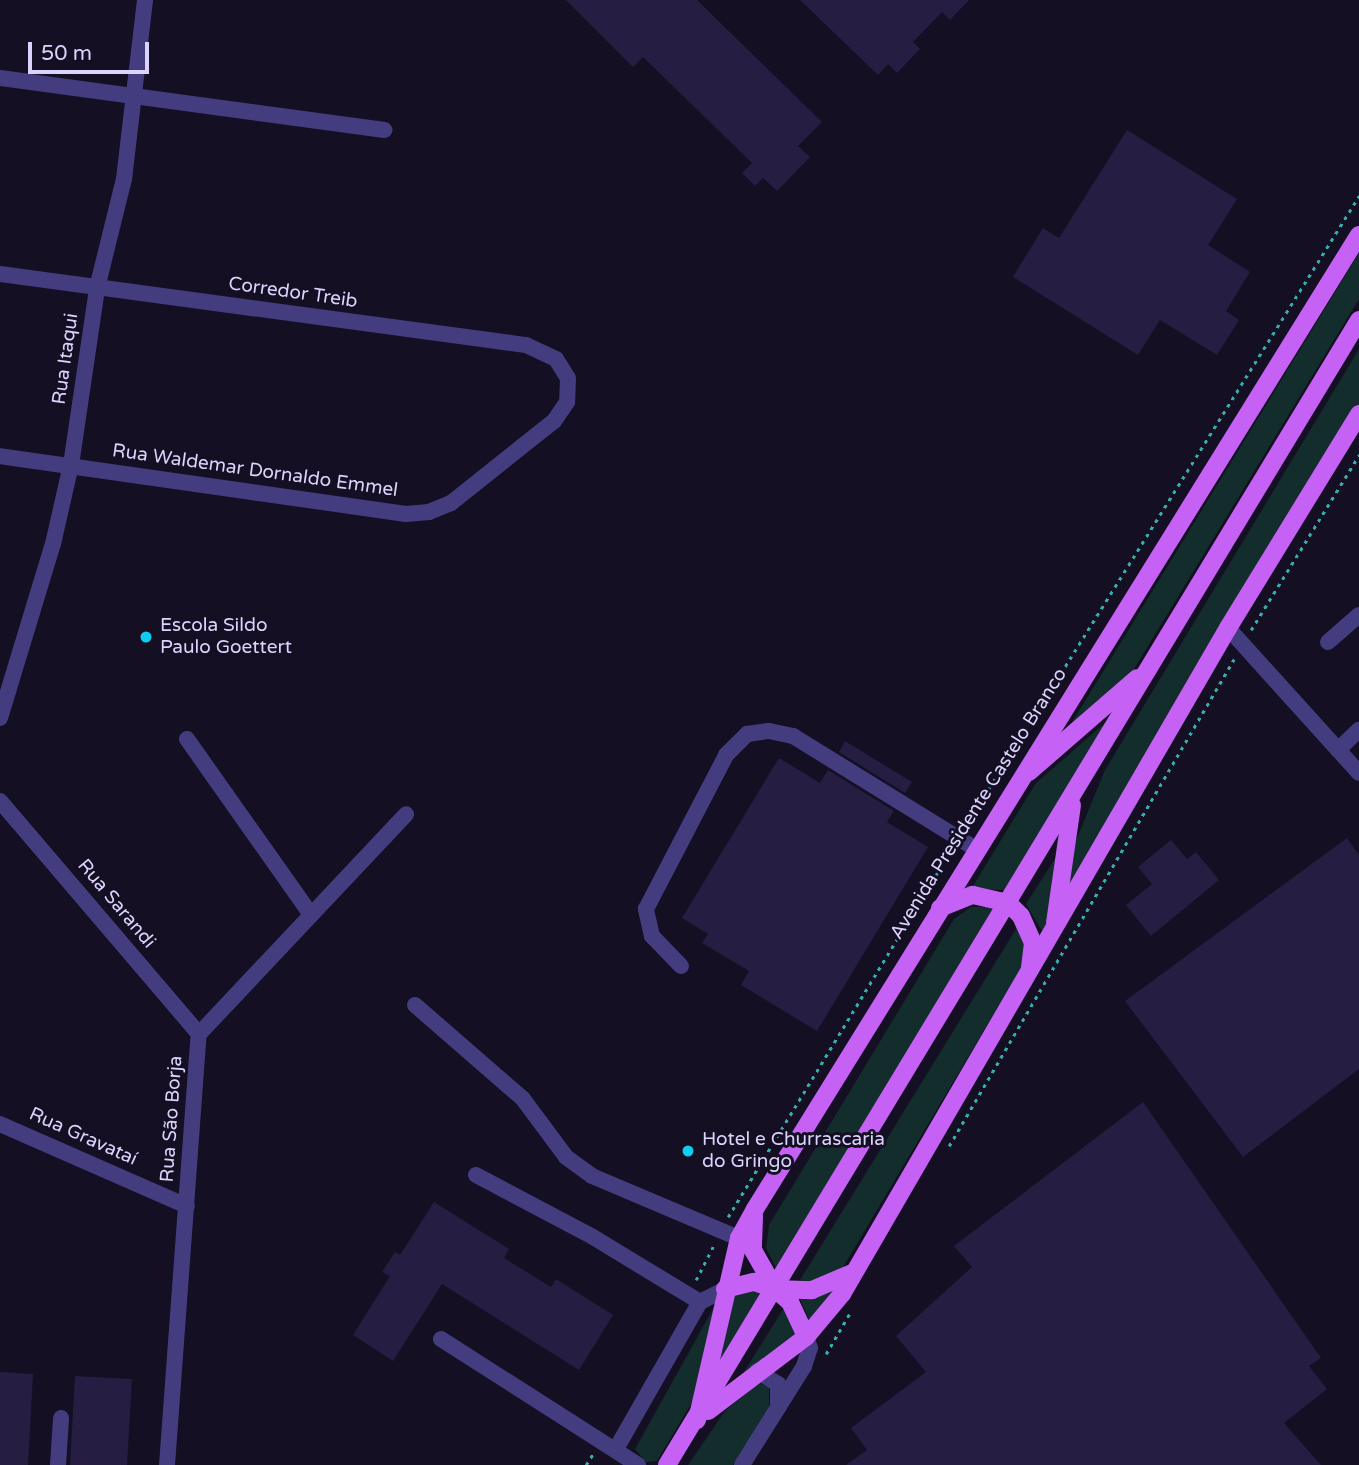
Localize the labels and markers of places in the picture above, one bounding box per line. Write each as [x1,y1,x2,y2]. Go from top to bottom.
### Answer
place label: Escola Sildo Paulo Goettert [160,615,292,659]
marker: Escola Sildo Paulo Goettert [138,629,154,645]
place label: Hotel e Churrascaria do Gringo [702,1129,885,1173]
marker: Hotel e Churrascaria do Gringo [680,1143,696,1159]

